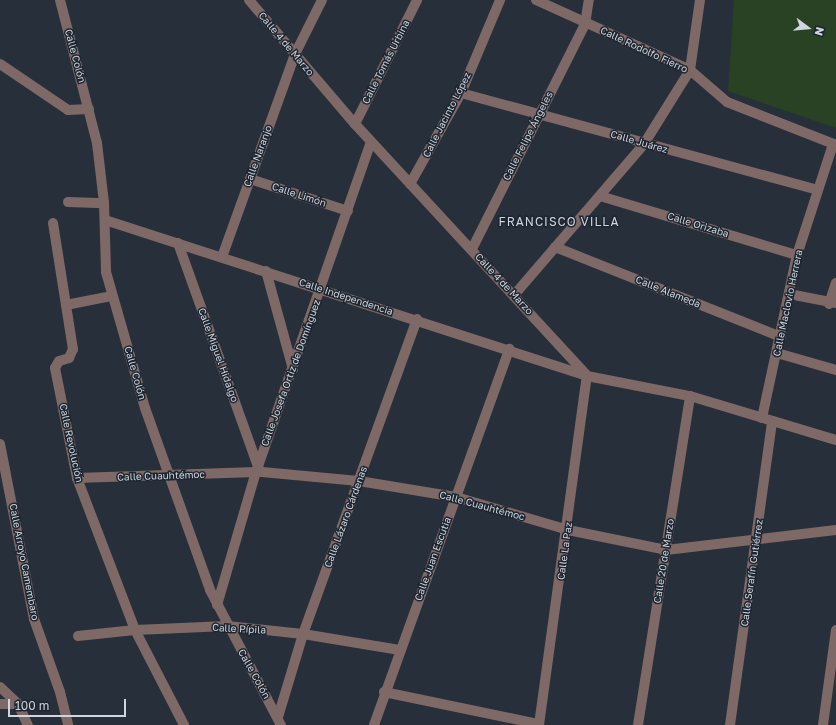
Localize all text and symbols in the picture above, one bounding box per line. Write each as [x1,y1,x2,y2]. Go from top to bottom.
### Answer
north arrow [788,8,828,48]
street label: Calle 4 de Marzo [256,10,316,78]
street label: Calle Tomás Urbina [360,18,412,106]
street label: Calle Rodolfo Fierro [598,24,690,76]
text: N [813,26,827,37]
street label: Calle Colón [62,28,88,84]
street label: Calle Jacinto López [420,71,474,159]
street label: Calle Felipe Ángeles [500,90,556,182]
street label: Calle Naranjo [241,124,275,188]
street label: Calle Juárez [609,128,669,156]
street label: Calle Limón [270,181,328,209]
street label: Calle Orizaba [666,210,730,240]
district label: FRANCISCO VILLA [499,215,619,229]
street label: Calle Maclovio Herrera [771,249,805,357]
street label: Calle 4 de Marzo [473,251,535,317]
street label: Calle Alameda [634,274,702,310]
street label: Calle Independencia [297,276,395,318]
street label: Calle Josefa Ortiz de Domínguez [259,298,323,448]
street label: Calle Miguel Hidalgo [195,306,241,404]
street label: Calle Colón [122,345,148,401]
street label: Calle Revolución [57,402,85,484]
street label: Calle Lázaro Cárdenas [322,465,370,569]
street label: Calle Cuauhtémoc [117,468,205,484]
street label: Calle Cuauhtémoc [438,489,526,523]
street label: Calle Arroyo Camembaro [7,503,41,621]
street label: Calle Juan Escutia [412,516,454,602]
street label: Calle 20 de Marzo [651,518,677,604]
street label: Calle Serafín Gutiérrez [739,519,765,627]
street label: Calle La Paz [555,521,575,581]
street label: Calle Pípila [212,622,266,636]
street label: Calle Colón [235,647,273,701]
scale bar [10,691,128,717]
text: 100 m [15,698,49,713]

